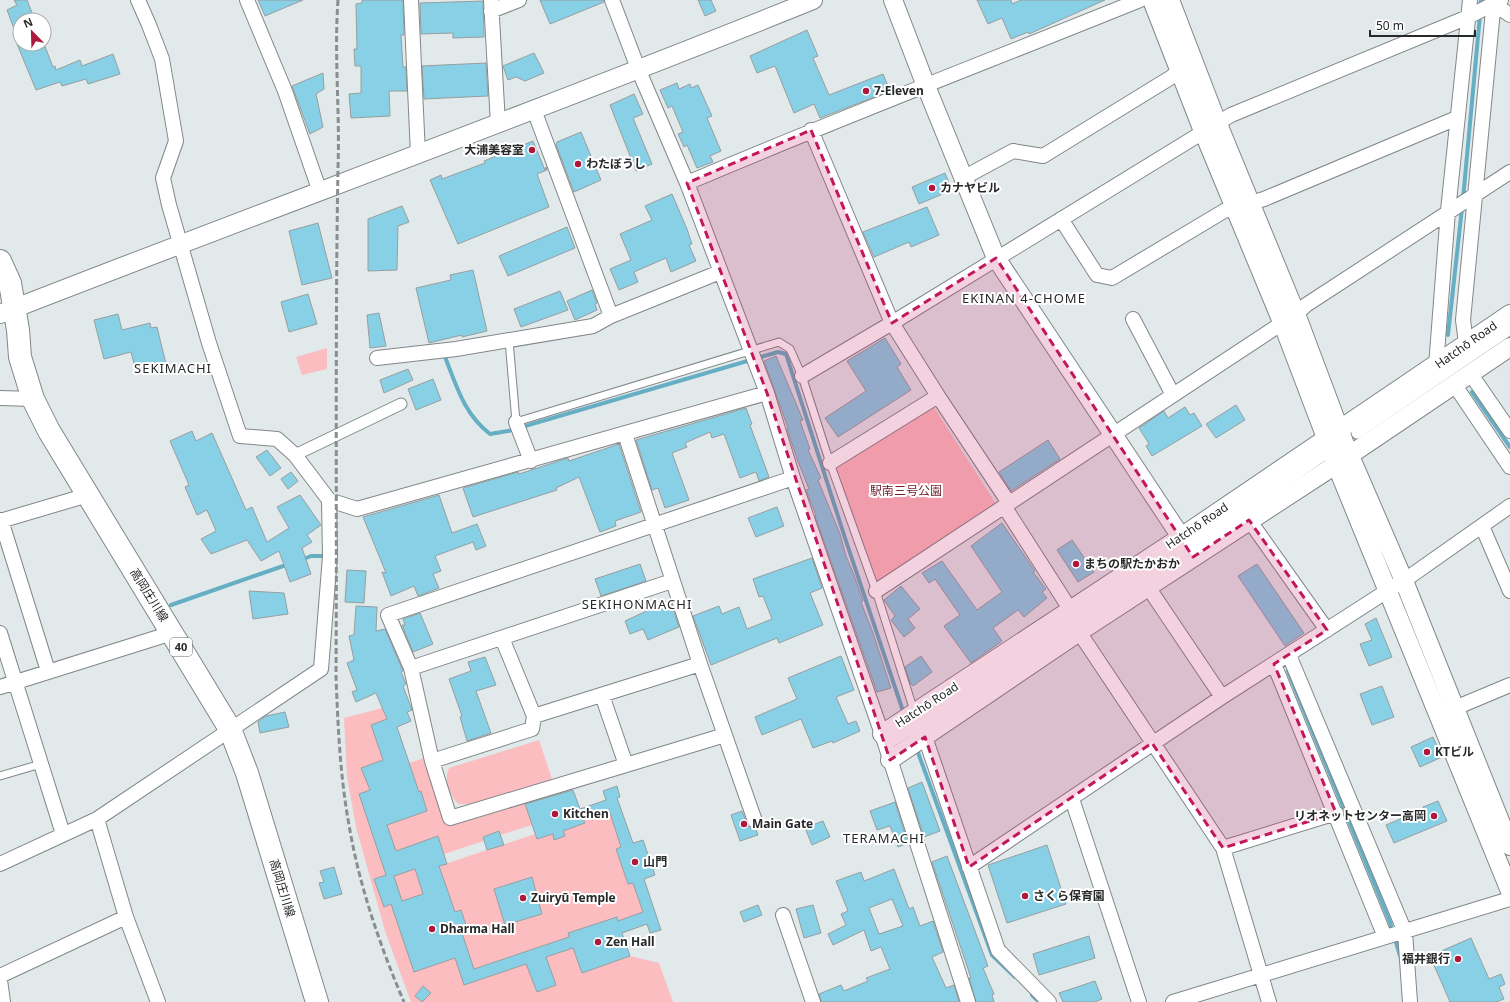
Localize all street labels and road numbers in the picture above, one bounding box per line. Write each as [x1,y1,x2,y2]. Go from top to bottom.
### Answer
street label: Hatchō Road [1431,317,1500,372]
street label: Hatchō Road [1162,498,1231,553]
street label: 高岡庄川線 [126,565,173,625]
road number: 40 [170,638,192,656]
street label: Hatchō Road [892,678,962,731]
street label: 高岡庄川線 [266,857,299,919]

